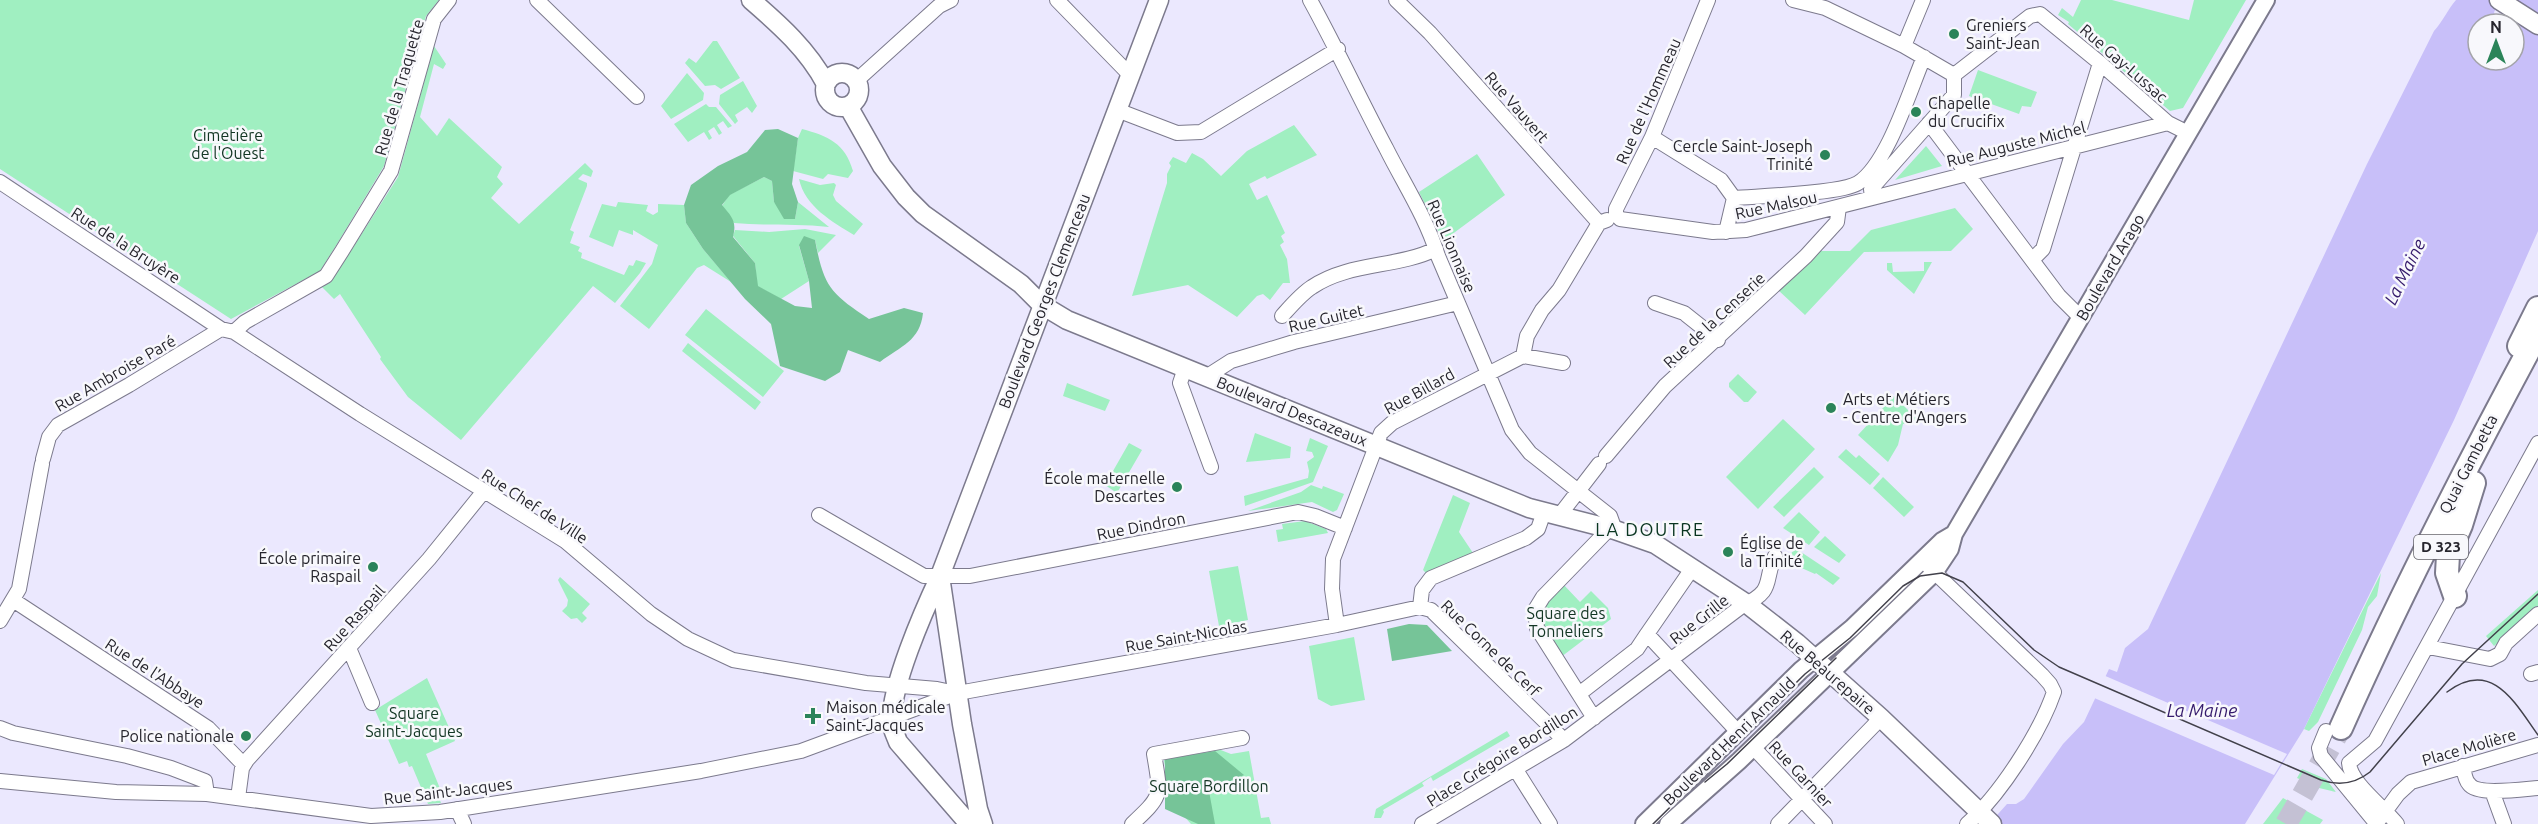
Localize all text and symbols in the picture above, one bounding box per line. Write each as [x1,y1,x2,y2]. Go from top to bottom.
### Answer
north arrow [2466,12,2526,72]
place label: Greniers Saint-Jean [1966,16,2040,52]
street label: Rue de la Traquette [371,17,427,157]
text: N [2490,18,2502,36]
street label: Rue Gay-Lussac [2077,20,2172,106]
marker: Greniers Saint-Jean [1947,27,1961,41]
street label: Rue de l'Hommeau [1612,35,1684,167]
street label: Rue Vauvert [1481,68,1553,147]
place label: Chapelle du Crucifix [1928,94,2005,130]
marker: Chapelle du Crucifix [1909,105,1923,119]
street label: Rue Auguste Michel [1945,118,2087,170]
park label: Cimetière de l'Ouest [191,126,265,162]
place label: Cercle Saint-Joseph Trinité [1673,137,1813,173]
marker: Cercle Saint-Joseph Trinité [1818,148,1832,162]
street label: Rue Malsou [1733,188,1819,222]
street label: Boulevard Georges Clemenceau [995,191,1093,411]
street label: Rue Lionnaise [1424,197,1480,295]
street label: Rue de la Bruyère [68,203,184,287]
street label: Boulevard Arago [2072,211,2148,323]
water label: La Maine [2380,235,2429,308]
street label: Rue de la Censerie [1660,268,1768,372]
street label: Rue Guitet [1287,300,1366,335]
street label: Rue Ambroise Paré [51,331,179,415]
street label: Rue Billard [1381,364,1457,418]
street label: Boulevard Descazeaux [1214,373,1370,449]
place label: Arts et Métiers - Centre d'Angers [1843,390,1967,426]
marker: Arts et Métiers - Centre d'Angers [1824,401,1838,415]
street label: Quai Gambetta [2435,411,2501,517]
street label: Rue Chef de Ville [479,465,591,547]
place label: École maternelle Descartes [1044,467,1165,505]
marker: École maternelle Descartes [1170,480,1184,494]
street label: Rue Dindron [1095,509,1187,543]
district label: LA DOUTRE [1595,519,1705,539]
place label: Église de la Trinité [1740,532,1804,570]
road number: D 323 [2414,535,2468,559]
marker: Église de la Trinité [1721,545,1735,559]
place label: École primaire Raspail [258,547,361,585]
marker: École primaire Raspail [366,560,380,574]
street label: Rue Raspail [320,581,388,655]
street label: Rue Grille [1666,591,1732,647]
street label: Rue Corne de Cerf [1438,596,1545,701]
park label: Square des Tonneliers [1527,604,1605,640]
street label: Rue Saint-Nicolas [1124,616,1248,656]
street label: Rue Beaurepaire [1777,626,1879,718]
street label: Rue de l'Abbaye [102,634,208,712]
street label: Boulevard Henri Arnauld [1659,673,1799,809]
place label: Maison médicale Saint-Jacques [826,698,946,734]
water label: La Maine [2167,700,2237,720]
street label: Place Grégoire Bordillon [1423,702,1581,810]
park label: Square Saint-Jacques [365,704,463,740]
marker: Maison médicale Saint-Jacques [804,707,822,725]
street label: Place Molière [2420,725,2518,769]
place label: Police nationale [120,727,234,745]
marker: Police nationale [239,729,253,743]
street label: Rue Garnier [1766,737,1836,811]
street label: Rue Saint-Jacques [383,774,513,808]
park label: Square Bordillon [1149,777,1269,795]

